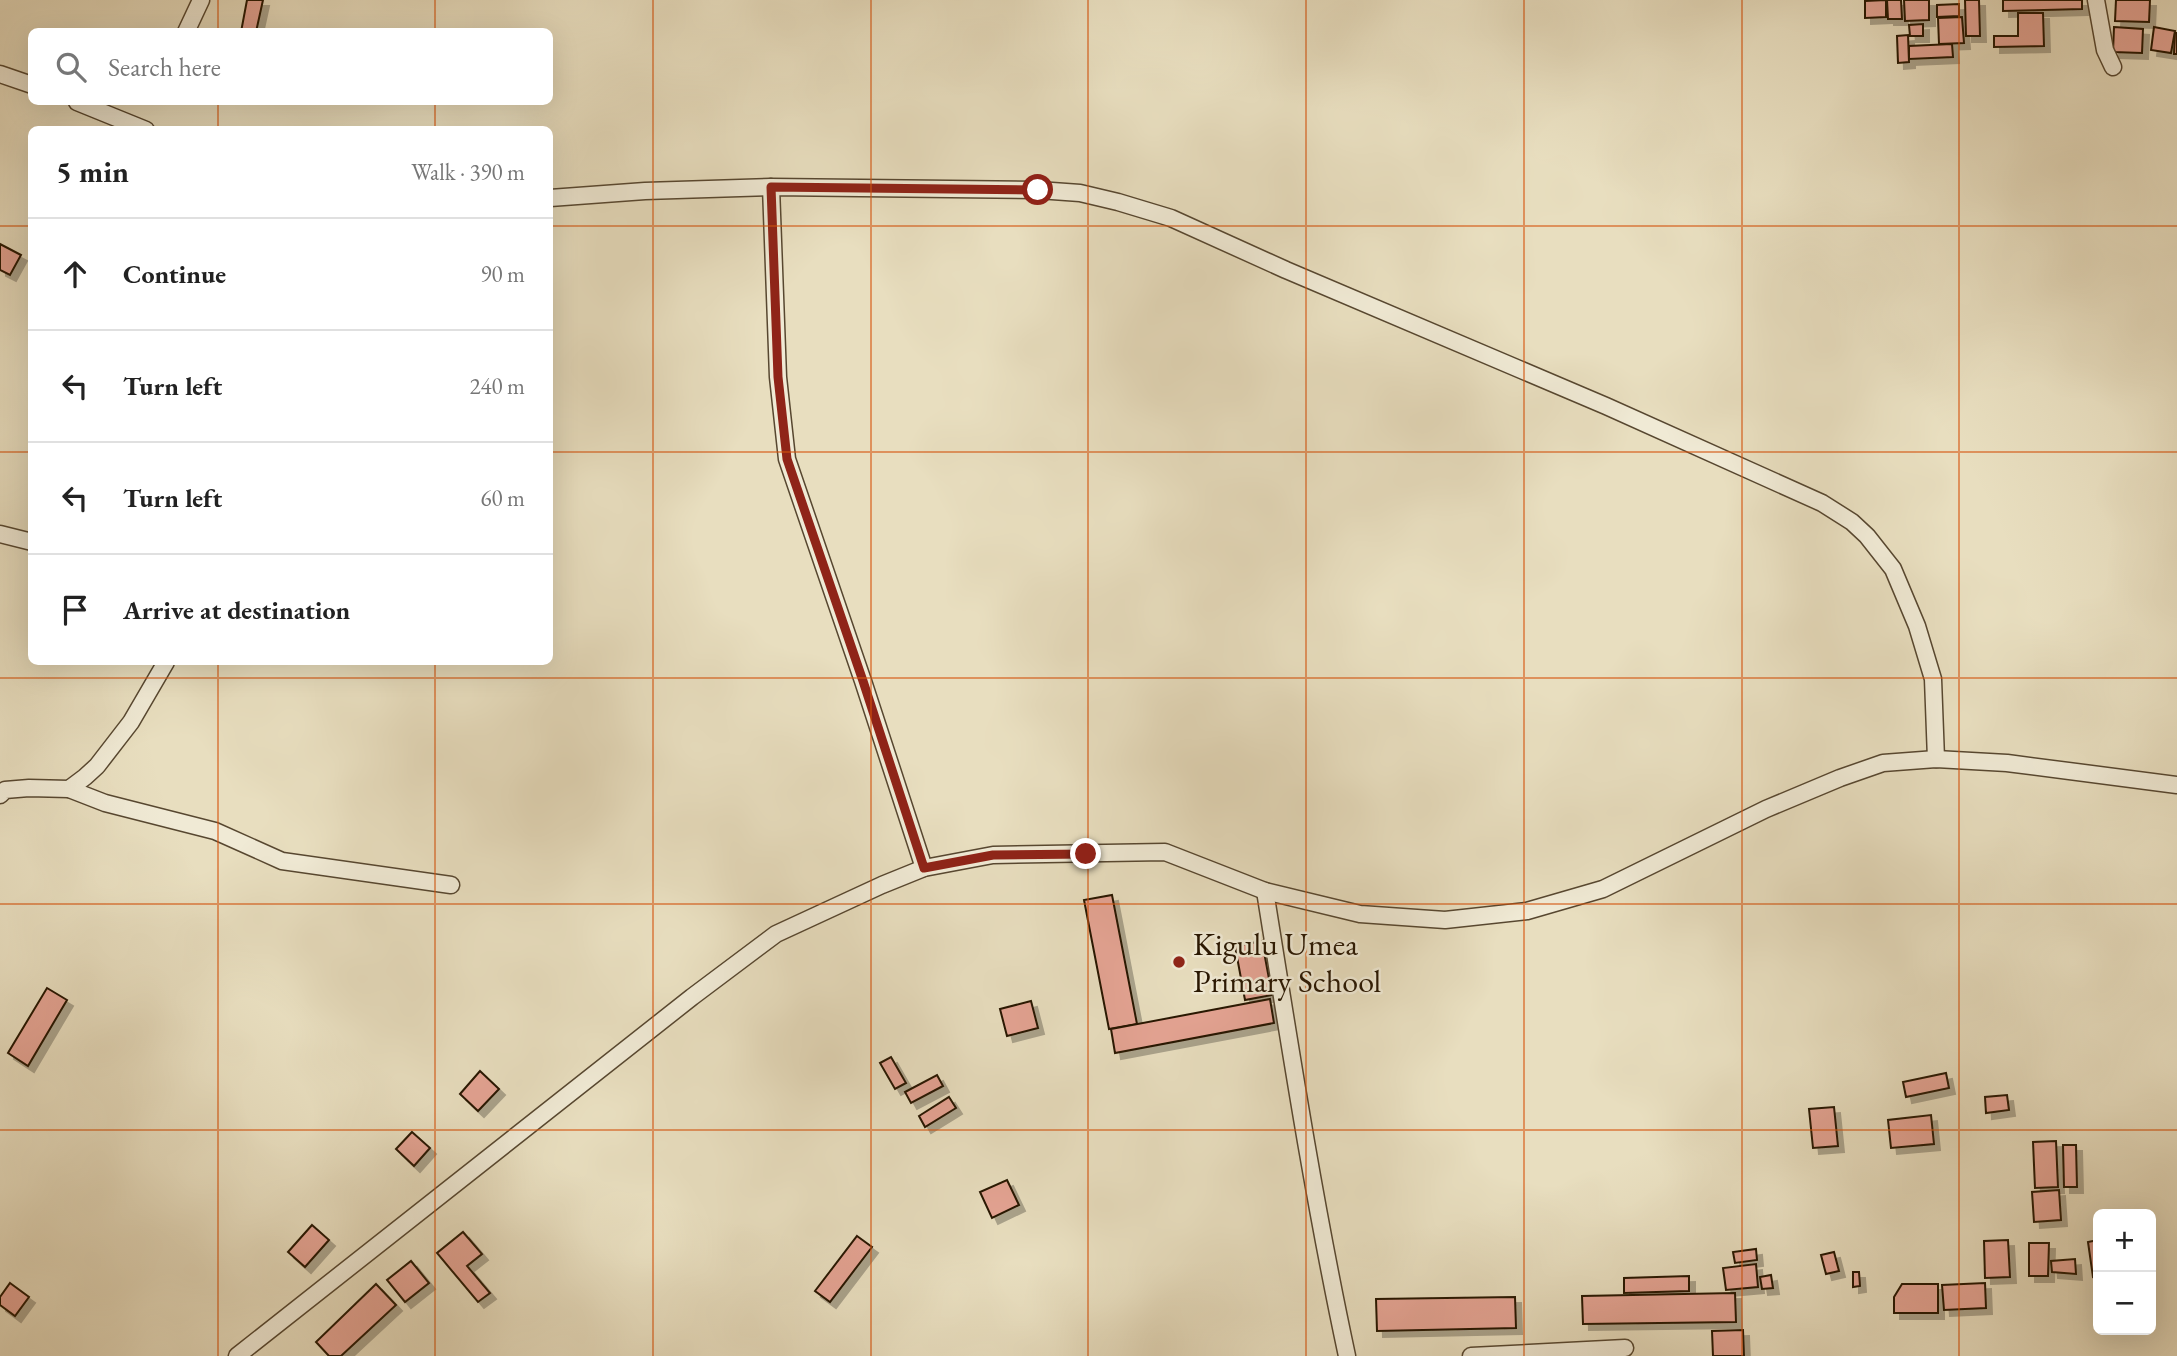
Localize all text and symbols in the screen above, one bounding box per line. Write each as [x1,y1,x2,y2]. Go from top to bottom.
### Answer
search box [28,28,553,105]
icon: search [52,48,90,86]
text: Search here [108,50,221,84]
text: 5 min [56,152,129,191]
text: Walk · 390 m [411,157,525,187]
route start [1022,174,1053,205]
icon: ahead [56,255,94,293]
text: Continue [123,257,226,291]
text: 90 m [480,259,525,289]
icon: left [56,367,94,405]
text: Turn left [123,369,222,403]
text: 240 m [469,371,525,401]
icon: left [56,479,94,517]
text: Turn left [123,481,222,515]
text: 60 m [480,483,525,513]
icon: arrive [56,591,94,629]
text: Arrive at destination [123,593,350,627]
route end [1070,838,1101,869]
place label: Kigulu Umea Primary School [1193,923,1382,1002]
marker: Kigulu Umea Primary School [1171,954,1187,970]
map controls [2093,1209,2156,1335]
button: + [2093,1209,2156,1272]
button: − [2093,1272,2156,1335]

